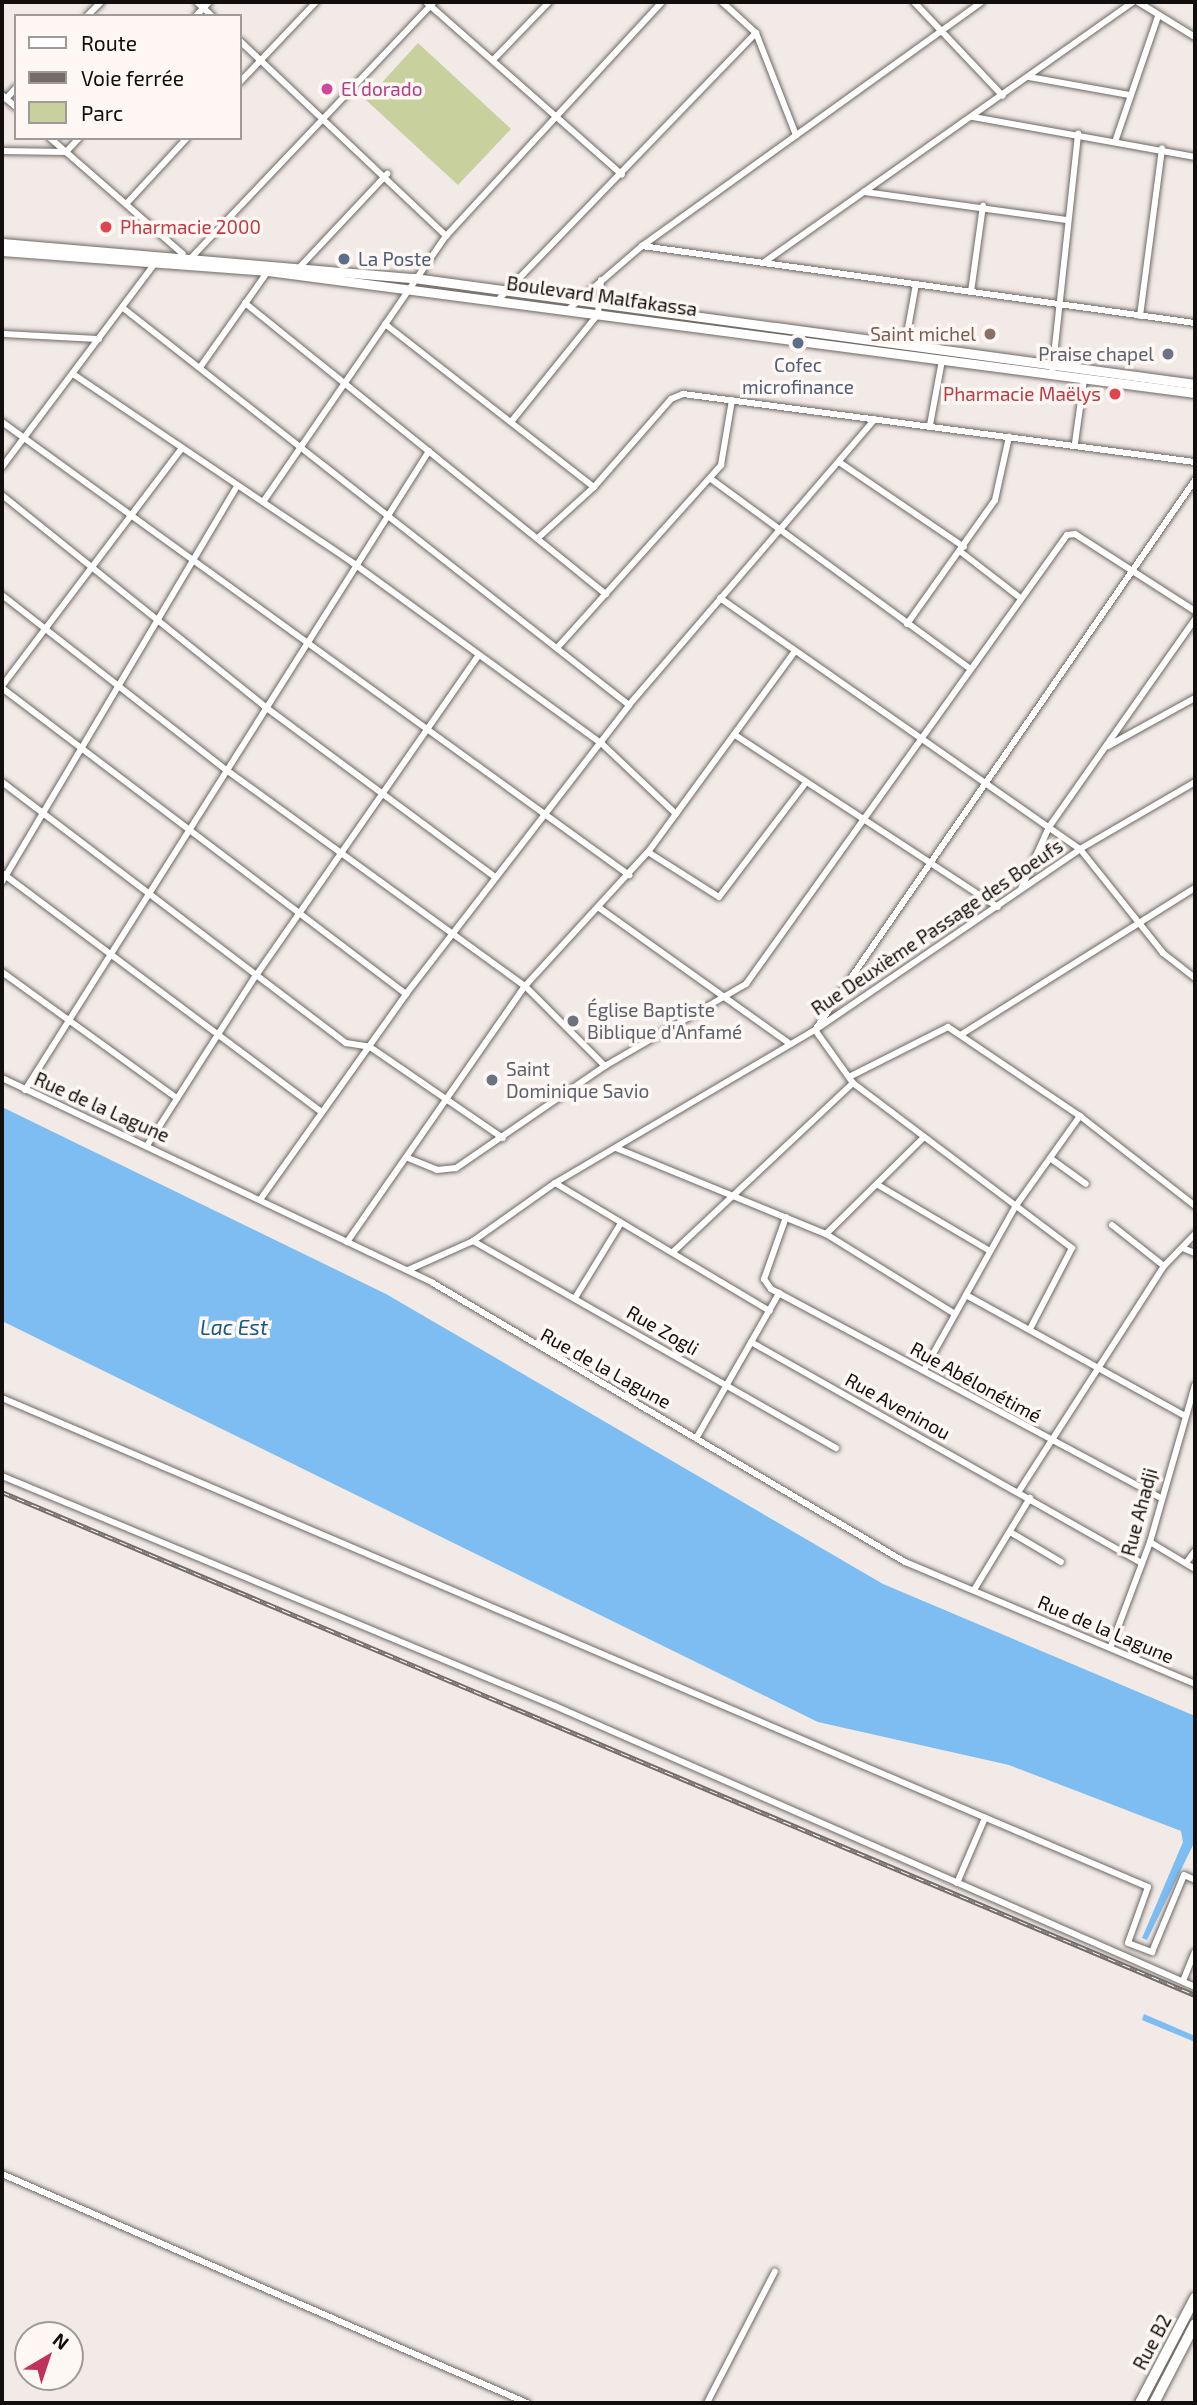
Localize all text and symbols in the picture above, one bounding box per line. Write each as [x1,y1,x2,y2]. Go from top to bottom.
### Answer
legend [14,14,242,140]
text: Route [81,30,137,55]
text: Voie ferrée [81,65,184,90]
place label: El dorado [341,78,423,100]
marker: El dorado [319,81,335,97]
text: Parc [81,100,123,125]
place label: Pharmacie 2000 [120,216,261,238]
marker: Pharmacie 2000 [98,219,114,235]
place label: La Poste [358,248,431,270]
marker: La Poste [336,251,352,267]
street label: Boulevard Malfakassa [505,271,699,321]
place label: Saint michel [870,323,976,345]
marker: Saint michel [982,326,998,342]
marker: Cofec microfinance [790,335,806,351]
place label: Praise chapel [1038,343,1154,365]
marker: Praise chapel [1160,346,1176,362]
place label: Cofec microfinance [742,354,854,398]
place label: Pharmacie Maëlys [943,383,1101,405]
marker: Pharmacie Maëlys [1107,386,1123,402]
street label: Rue Deuxième Passage des Boeufs [807,834,1067,1020]
place label: Église Baptiste Biblique d'Anfamé [587,999,742,1043]
marker: Église Baptiste Biblique d'Anfamé [565,1013,581,1029]
place label: Saint Dominique Savio [506,1058,649,1102]
street label: Rue de la Lagune [31,1067,173,1147]
marker: Saint Dominique Savio [484,1072,500,1088]
street label: Rue Zogli [623,1300,703,1360]
water label: Lac Est [200,1314,268,1340]
street label: Rue de la Lagune [537,1323,675,1413]
street label: Rue Abélonétimé [906,1337,1046,1427]
street label: Rue Aveninou [841,1368,955,1444]
street label: Rue Ahadji [1116,1465,1162,1559]
street label: Rue de la Lagune [1035,1590,1177,1668]
street label: Rue B2 [1128,2310,1176,2374]
north arrow [14,2321,84,2391]
text: N [49,2328,74,2354]

